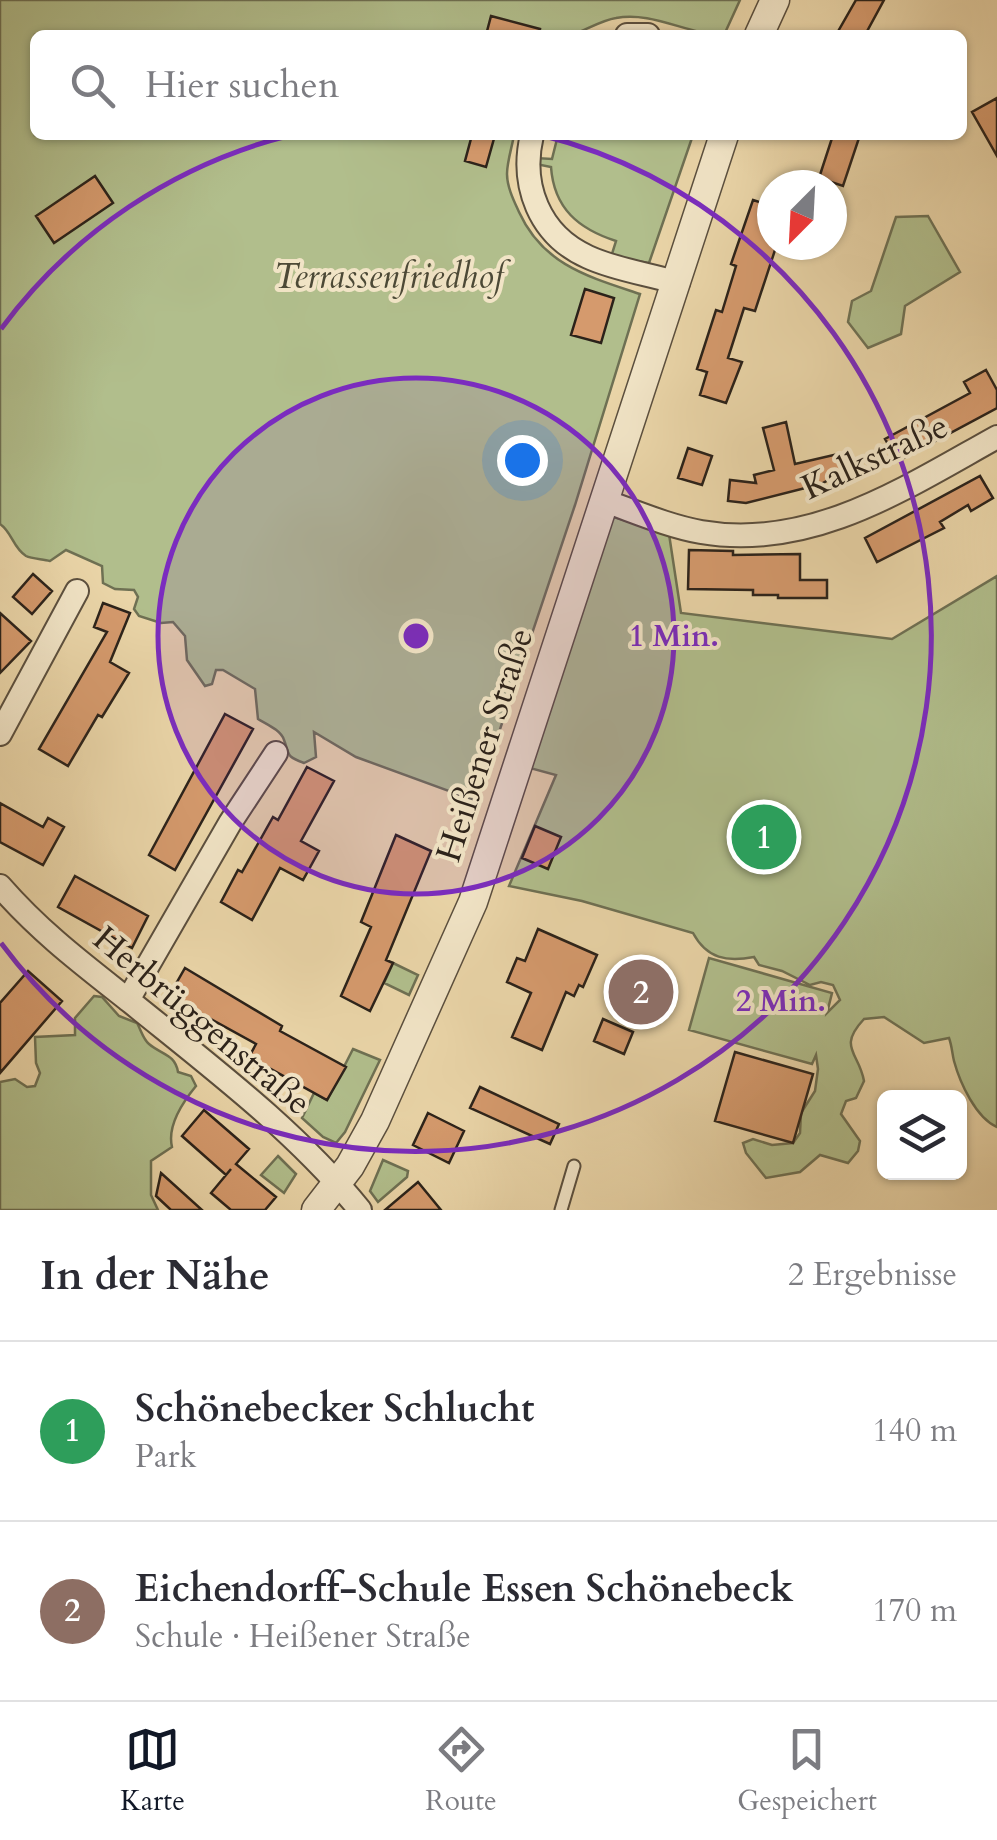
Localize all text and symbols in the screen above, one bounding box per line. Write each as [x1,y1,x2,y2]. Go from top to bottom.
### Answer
search box [30,30,967,140]
icon: search [65,58,120,113]
text: Hier suchen [145,59,339,111]
north arrow [757,170,847,260]
park label: Terrassenfriedhof [274,253,512,301]
street label: Kalkstraße [794,402,956,512]
your location [497,435,548,486]
text: 1 Min. [629,616,719,657]
centre of rings [398,618,434,654]
street label: Heißener Straße [425,622,545,868]
pin: 1 [732,800,796,874]
street label: Herbrüggenstraße [83,915,321,1127]
pin: 2 [608,954,674,1030]
text: 2 Min. [736,981,826,1022]
map controls [877,1090,967,1180]
button: layers [877,1090,967,1180]
text: In der Nähe [40,1247,270,1304]
text: 2 Ergebnisse [788,1253,957,1297]
text: Schönebecker Schlucht [135,1383,535,1435]
text: 1 [64,1409,81,1453]
text: 140 m [872,1409,957,1453]
text: Park [135,1435,197,1479]
text: Eichendorff-Schule Essen Schönebeck [135,1563,794,1615]
text: 2 [64,1589,81,1633]
text: 170 m [872,1589,957,1633]
text: Schule · Heißener Straße [135,1615,471,1659]
tab: Karte [120,1722,185,1820]
tab: Route [425,1722,497,1820]
tab: Gespeichert [737,1722,877,1820]

